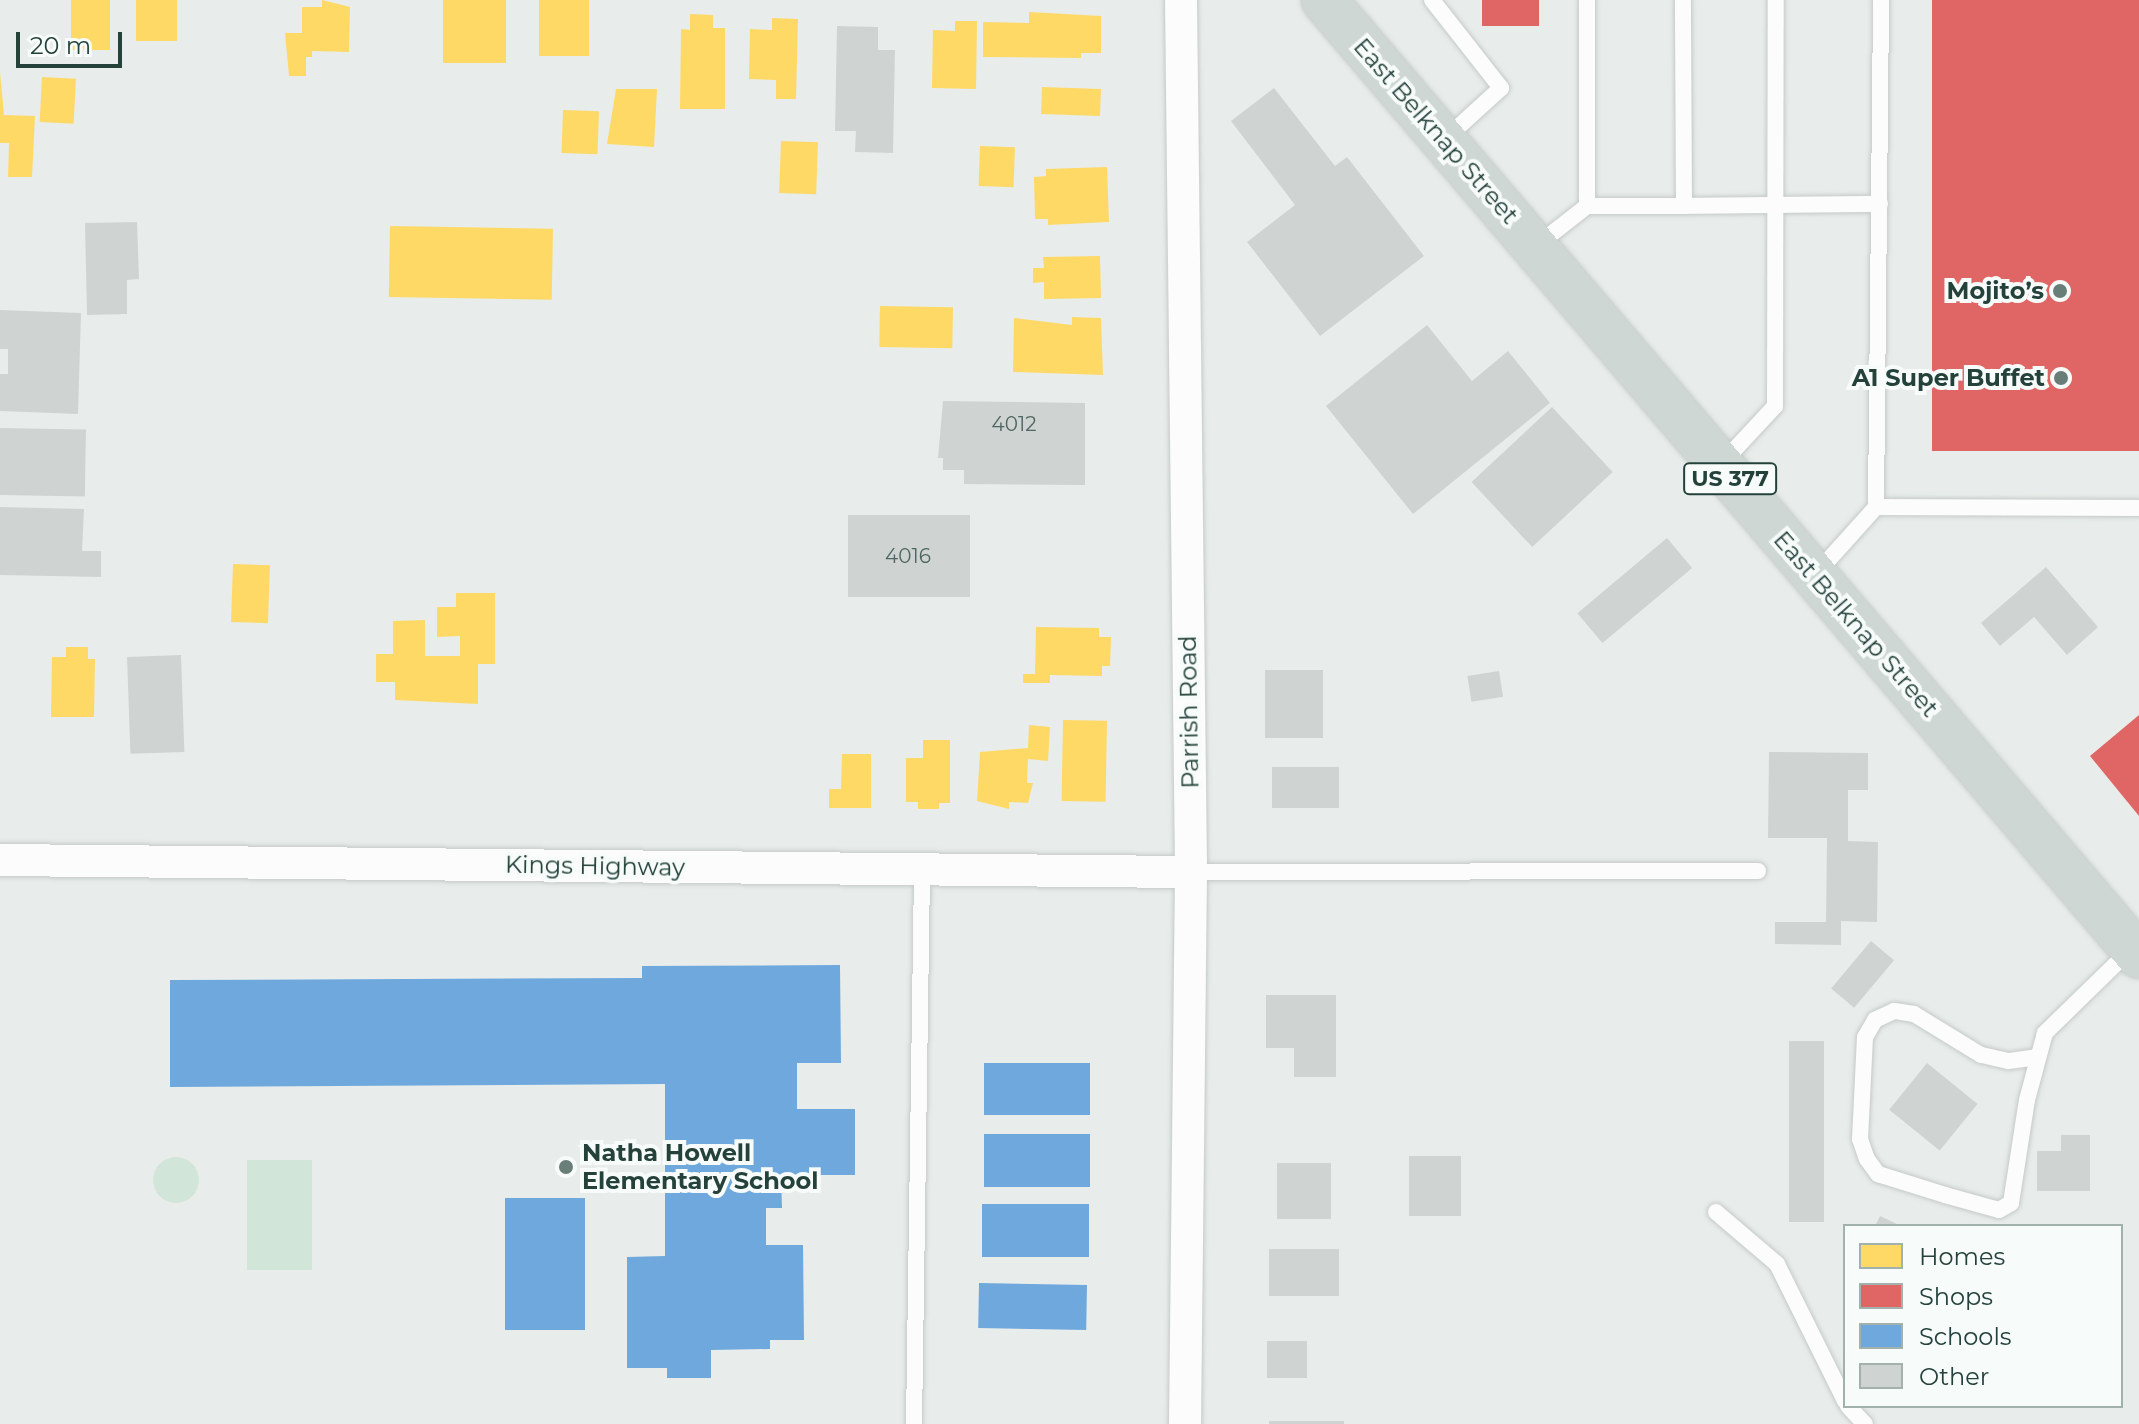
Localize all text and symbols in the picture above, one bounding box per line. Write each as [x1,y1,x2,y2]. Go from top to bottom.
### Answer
scale bar [20,16,126,66]
text: 20 m [30,31,91,60]
street label: East Belknap Street [1348,32,1524,230]
place label: Mojito’s [1947,277,2044,305]
marker: Mojito’s [2051,282,2069,300]
place label: A1 Super Buffet [1852,364,2045,392]
marker: A1 Super Buffet [2052,369,2070,387]
house number: 4012 [991,412,1037,436]
road number: US 377 [1682,461,1778,497]
street label: East Belknap Street [1768,525,1944,723]
house number: 4016 [885,544,931,568]
street label: Parrish Road [1173,635,1205,789]
street label: Kings Highway [505,850,685,882]
place label: Natha Howell Elementary School [582,1139,819,1195]
marker: Natha Howell Elementary School [557,1158,575,1176]
legend [1843,1224,2123,1408]
text: Homes [1919,1242,2005,1271]
text: Shops [1919,1282,1993,1311]
text: Schools [1919,1322,2012,1351]
text: Other [1919,1362,1989,1391]

